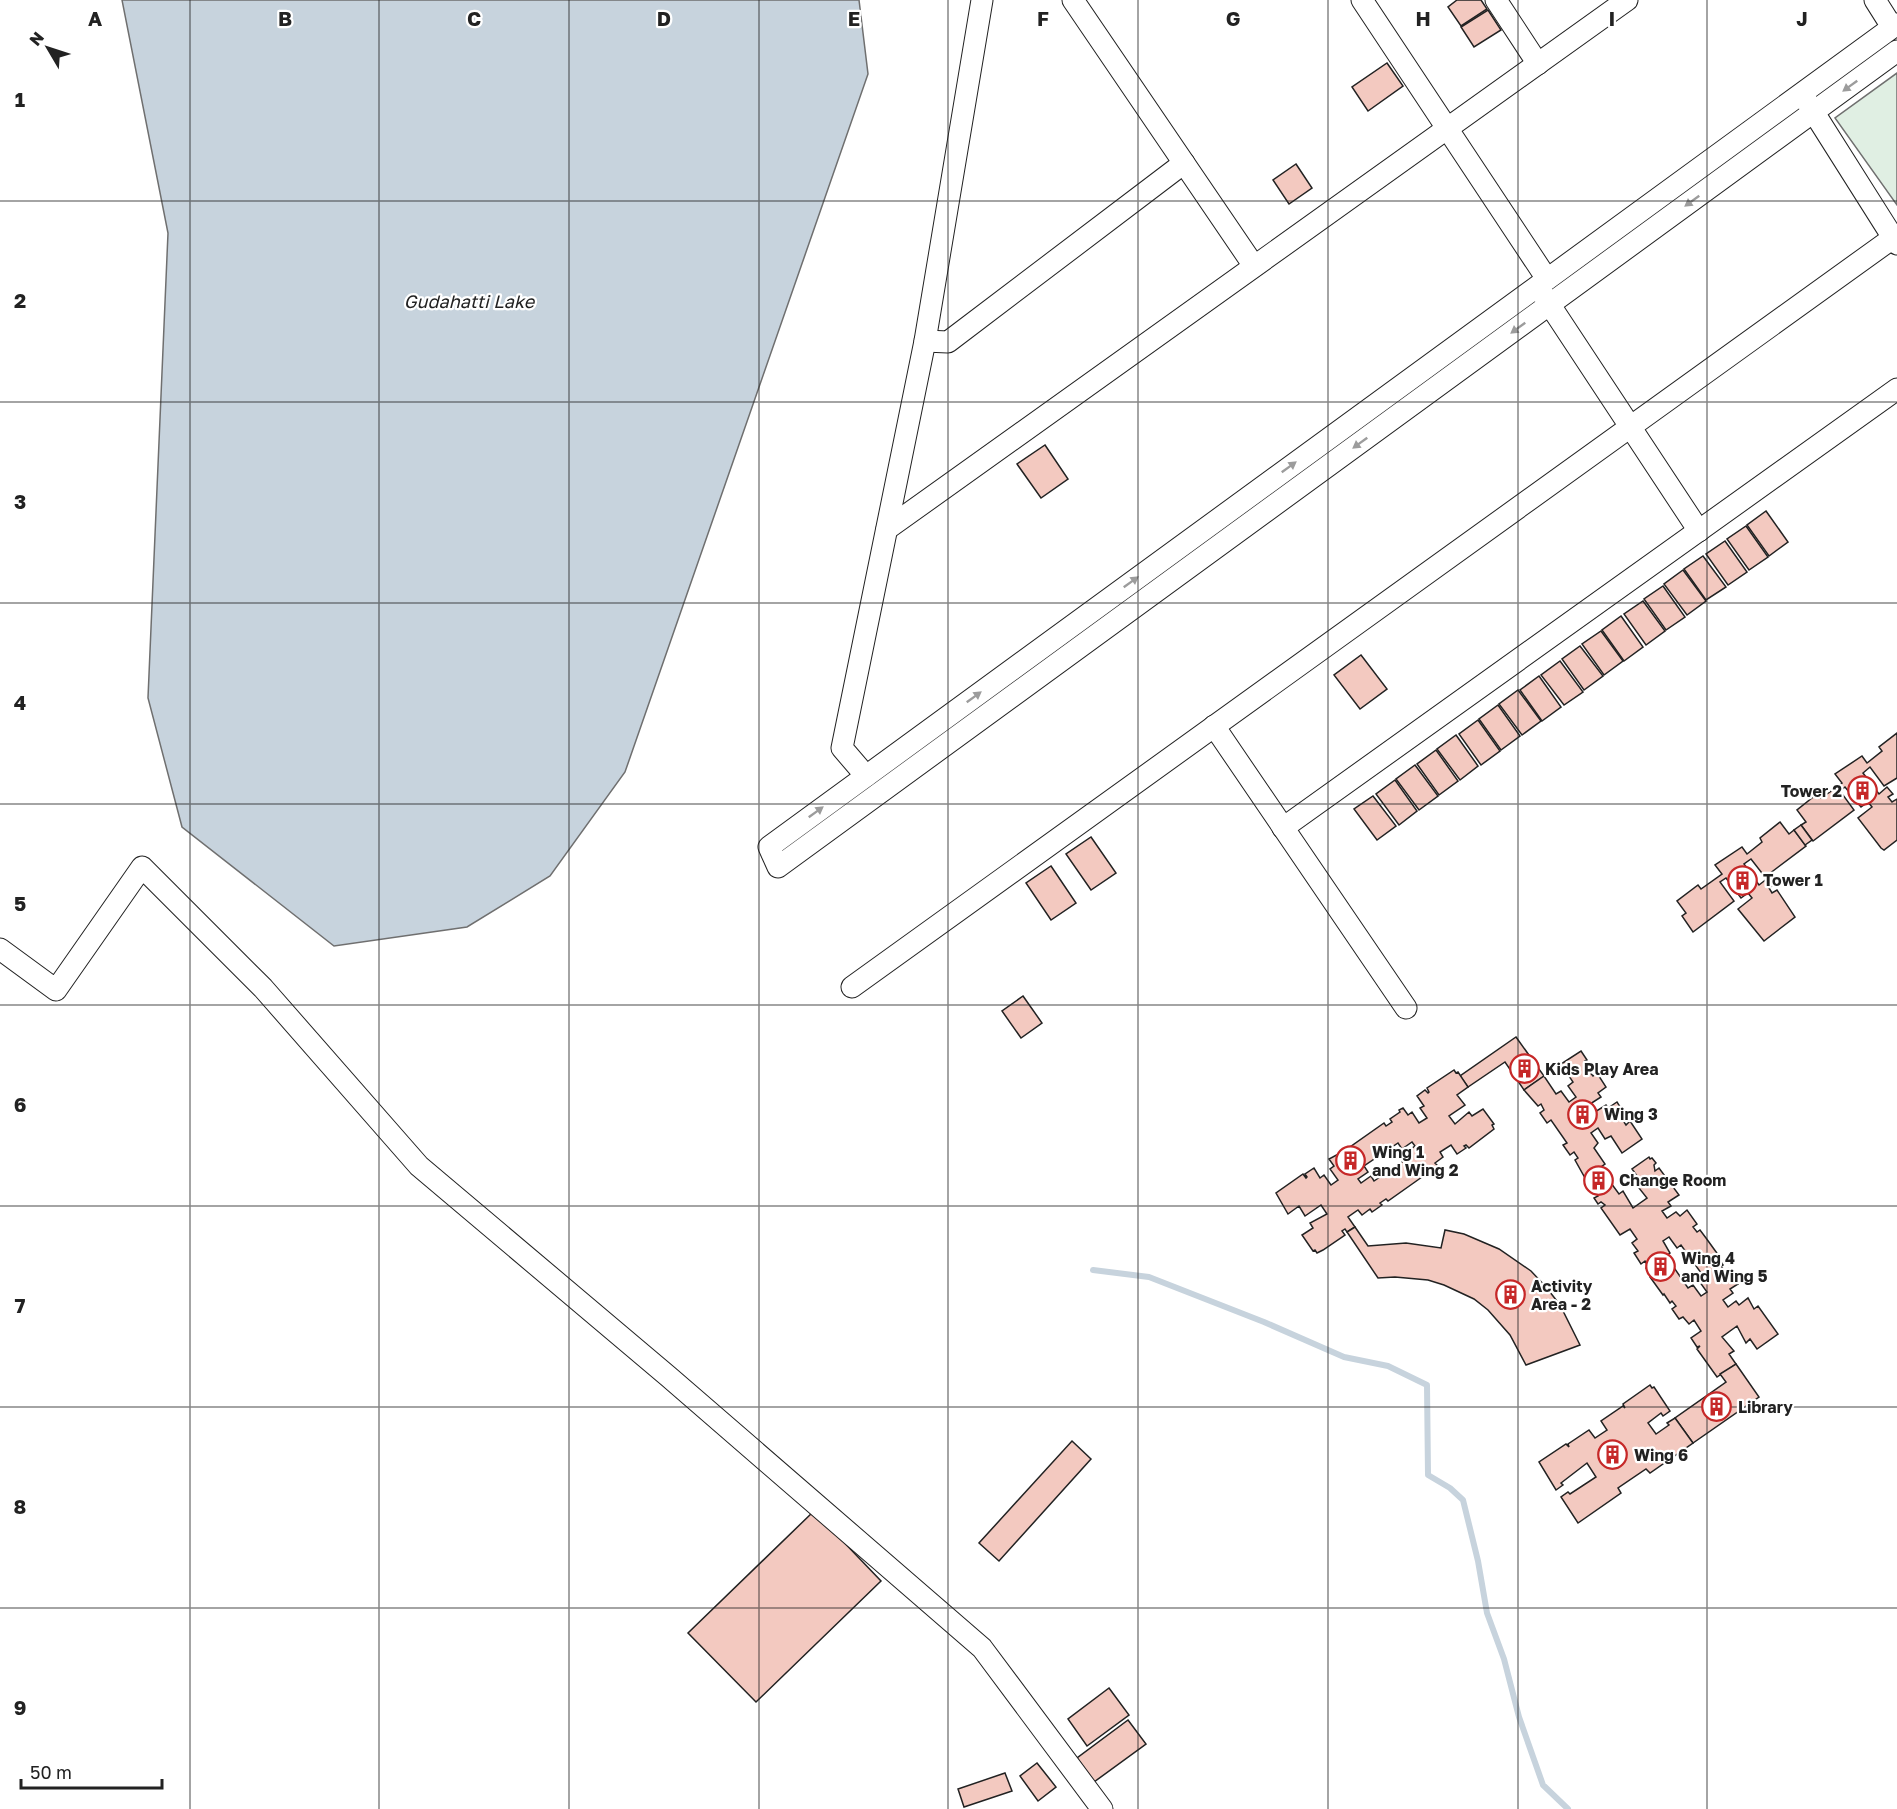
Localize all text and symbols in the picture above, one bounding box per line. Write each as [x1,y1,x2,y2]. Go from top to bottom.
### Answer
text: A [88,6,102,30]
text: B [278,6,292,30]
text: C [467,6,481,30]
text: D [657,6,671,30]
text: E [848,6,860,30]
text: F [1037,6,1049,30]
text: G [1226,6,1240,30]
text: H [1415,6,1431,30]
text: I [1609,6,1615,30]
text: J [1796,6,1808,30]
north arrow [18,18,78,78]
text: N [25,28,48,50]
one-way arrow [1842,80,1858,92]
text: 1 [15,87,25,111]
one-way arrow [1685,195,1701,207]
text: 2 [14,288,26,312]
water label: Gudahatti Lake [404,290,536,312]
one-way arrow [1510,322,1526,334]
one-way arrow [1353,437,1369,449]
one-way arrow [1281,462,1296,474]
text: 3 [14,489,26,513]
one-way arrow [1124,577,1139,589]
text: 4 [14,690,26,714]
one-way arrow [966,692,981,704]
building icon: Tower 2 [1847,775,1879,807]
place label: Tower 2 [1781,781,1842,801]
one-way arrow [809,807,824,819]
building icon: Tower 1 [1726,864,1758,896]
place label: Tower 1 [1763,870,1823,890]
text: 5 [14,891,26,915]
building icon: Kids Play Area [1508,1053,1540,1085]
place label: Kids Play Area [1545,1059,1659,1079]
text: 6 [14,1092,26,1116]
building icon: Wing 3 [1567,1098,1599,1130]
place label: Wing 3 [1604,1104,1658,1124]
place label: Wing 1 and Wing 2 [1372,1142,1459,1180]
building icon: Wing 1 and Wing 2 [1335,1145,1367,1177]
building icon: Change Room [1582,1164,1614,1196]
place label: Change Room [1619,1170,1726,1190]
place label: Wing 4 and Wing 5 [1681,1248,1768,1286]
building icon: Wing 4 and Wing 5 [1644,1251,1676,1283]
place label: Activity Area - 2 [1531,1276,1593,1314]
building icon: Activity Area - 2 [1494,1279,1526,1311]
text: 7 [15,1293,26,1317]
building icon: Library [1701,1391,1733,1423]
place label: Library [1738,1397,1793,1417]
building icon: Wing 6 [1597,1439,1629,1471]
place label: Wing 6 [1634,1445,1688,1465]
text: 8 [14,1494,26,1518]
text: 9 [14,1695,26,1719]
scale bar [21,1752,162,1790]
text: 50 m [30,1761,72,1783]

